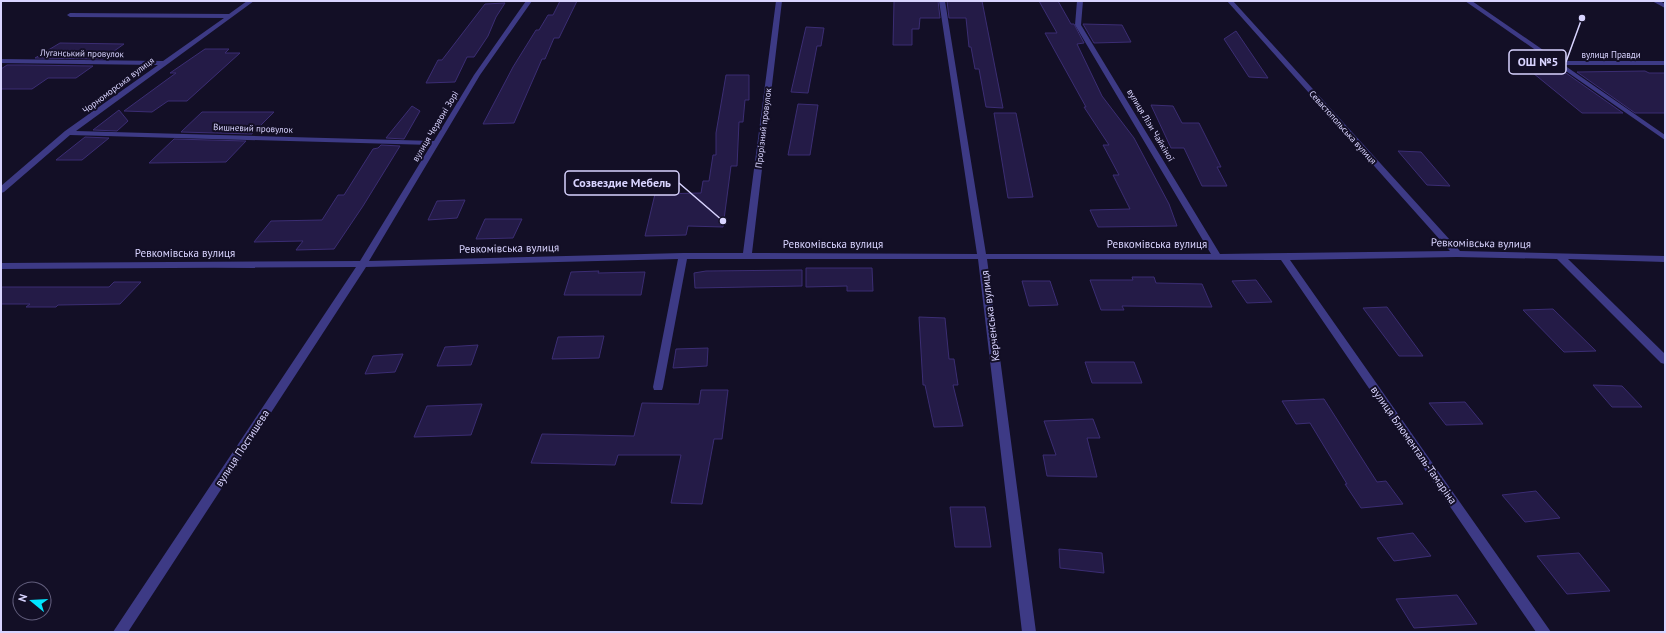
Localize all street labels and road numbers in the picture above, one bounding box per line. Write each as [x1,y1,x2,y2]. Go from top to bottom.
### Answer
street label: Луганський провулок [39,47,125,59]
street label: вулиця Правди [1581,49,1641,60]
street label: Чорноморська вулиця [80,54,156,116]
street label: Прорізний провулок [753,87,773,169]
street label: вулиця Лізи Чайкіної [1125,87,1177,164]
street label: Севастопольська вулиця [1307,88,1379,166]
street label: вулиця Червоні Зорі [410,89,460,163]
street label: Вишневий провулок [213,121,294,135]
street label: Ревкомівська вулиця [1431,235,1531,251]
street label: Ревкомівська вулиця [783,237,883,251]
street label: Ревкомівська вулиця [1107,237,1207,251]
street label: Ревкомівська вулиця [459,240,559,256]
street label: Ревкомівська вулиця [135,246,235,260]
street label: Керченська вулиця [977,270,1003,362]
street label: вулиця Блюменталь-Тамаріна [1368,383,1460,507]
street label: вулиця Постишева [212,407,272,489]

